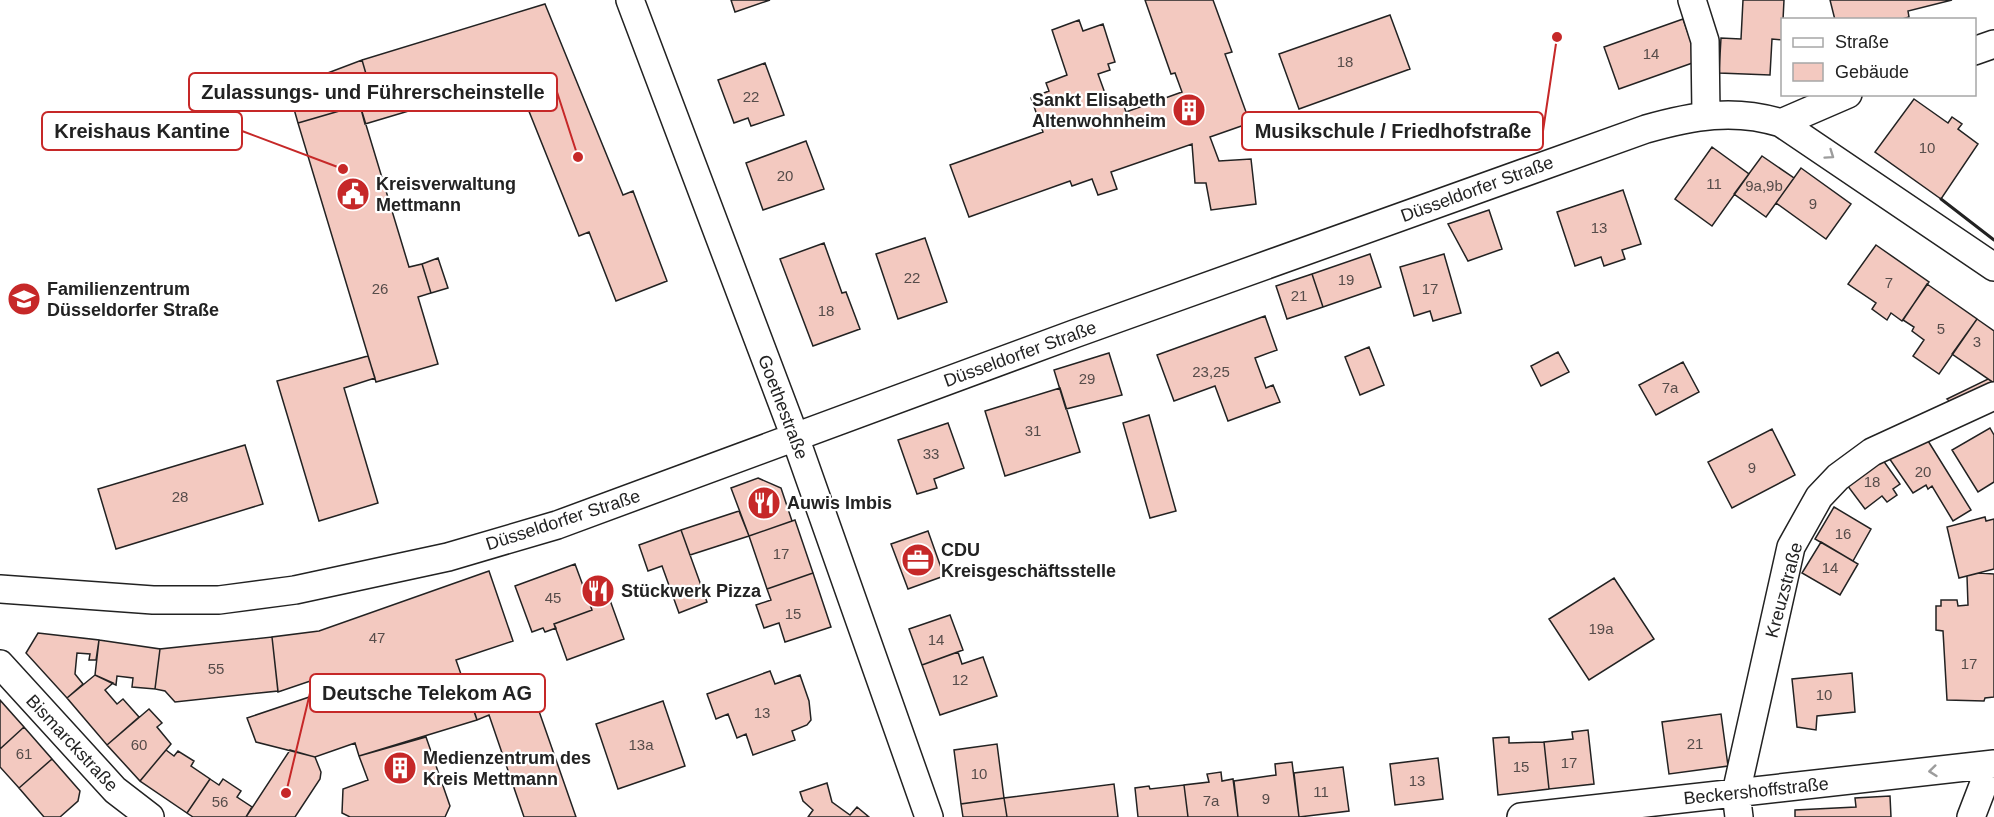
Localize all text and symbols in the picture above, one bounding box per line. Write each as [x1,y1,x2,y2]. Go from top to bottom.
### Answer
legend [1781,18,1976,96]
text: Straße [1835,32,1889,52]
house number: 14 [1643,45,1659,62]
house number: 18 [1337,53,1353,70]
text: Gebäude [1835,62,1909,82]
callout: Zulassungs- und Führerscheinstelle [189,73,557,111]
text: Zulassungs- und Führerscheinstelle [201,81,545,103]
house number: 22 [743,88,759,105]
place label: Sankt Elisabeth Altenwohnheim [1032,90,1166,131]
building icon: Sankt Elisabeth Altenwohnheim [1171,92,1207,128]
callout: Kreishaus Kantine [42,112,242,150]
callout: Musikschule / Friedhofstraße [1242,112,1543,150]
text: Kreishaus Kantine [54,120,230,142]
text: Musikschule / Friedhofstraße [1255,120,1531,142]
house number: 10 [1919,139,1935,156]
one-way arrow [1823,148,1834,159]
street label: Düsseldorfer Straße [1398,152,1556,226]
house number: 20 [777,167,793,184]
place label: Kreisverwaltung Mettmann [376,174,516,215]
house number: 11 [1706,175,1722,192]
public building icon: Kreisverwaltung Mettmann [335,176,371,212]
house number: 9a,9b [1745,177,1783,194]
house number: 9 [1809,195,1817,212]
house number: 13 [1591,219,1607,236]
house number: 22 [904,269,920,286]
house number: 19 [1338,271,1354,288]
house number: 7 [1885,274,1893,291]
place label: Familienzentrum Düsseldorfer Straße [47,279,219,320]
house number: 26 [372,280,388,297]
house number: 17 [1422,280,1438,297]
school or university icon: Familienzentrum Düsseldorfer Straße [6,281,42,317]
house number: 21 [1291,287,1307,304]
house number: 18 [818,302,834,319]
street label: Düsseldorfer Straße [941,317,1099,391]
house number: 5 [1937,320,1945,337]
house number: 3 [1973,333,1981,350]
street label: Goethestraße [754,352,812,462]
house number: 23,25 [1192,363,1230,380]
house number: 29 [1079,370,1095,387]
house number: 7a [1662,379,1679,396]
house number: 31 [1025,422,1041,439]
house number: 33 [923,445,939,462]
house number: 9 [1748,459,1756,476]
house number: 20 [1915,463,1931,480]
house number: 18 [1864,473,1880,490]
restaurant icon: Auwis Imbis [746,485,782,521]
street label: Düsseldorfer Straße [483,486,643,554]
house number: 28 [172,488,188,505]
place label: Auwis Imbis [787,493,892,513]
house number: 16 [1835,525,1851,542]
place label: CDU Kreisgeschäftsstelle [941,540,1116,581]
street label: Kreuzstraße [1762,540,1806,640]
office icon: CDU Kreisgeschäftsstelle [900,542,936,578]
house number: 17 [773,545,789,562]
house number: 14 [1822,559,1838,576]
restaurant icon: Stückwerk Pizza [580,573,616,609]
place label: Stückwerk Pizza [621,581,762,601]
house number: 45 [545,589,561,606]
house number: 15 [785,605,801,622]
house number: 19a [1588,620,1614,637]
house number: 47 [369,629,385,646]
house number: 14 [928,631,944,648]
house number: 17 [1961,655,1977,672]
house number: 55 [208,660,224,677]
house number: 12 [952,671,968,688]
callout: Deutsche Telekom AG [310,674,545,712]
text: Deutsche Telekom AG [322,682,532,704]
house number: 10 [1816,686,1832,703]
street label: Bismarckstraße [22,690,122,796]
house number: 13 [754,704,770,721]
house number: 21 [1687,735,1703,752]
house number: 60 [131,736,147,753]
house number: 13a [628,736,654,753]
house number: 61 [16,745,32,762]
place label: Medienzentrum des Kreis Mettmann [423,748,591,789]
building icon: Medienzentrum des Kreis Mettmann [382,750,418,786]
house number: 17 [1561,754,1577,771]
house number: 15 [1513,758,1529,775]
one-way arrow [1928,764,1937,777]
house number: 10 [971,765,987,782]
house number: 13 [1409,772,1425,789]
street label: Beckershoffstraße [1682,773,1830,809]
house number: 11 [1313,783,1329,800]
house number: 9 [1262,790,1270,807]
house number: 7a [1203,792,1220,809]
house number: 56 [212,793,228,810]

